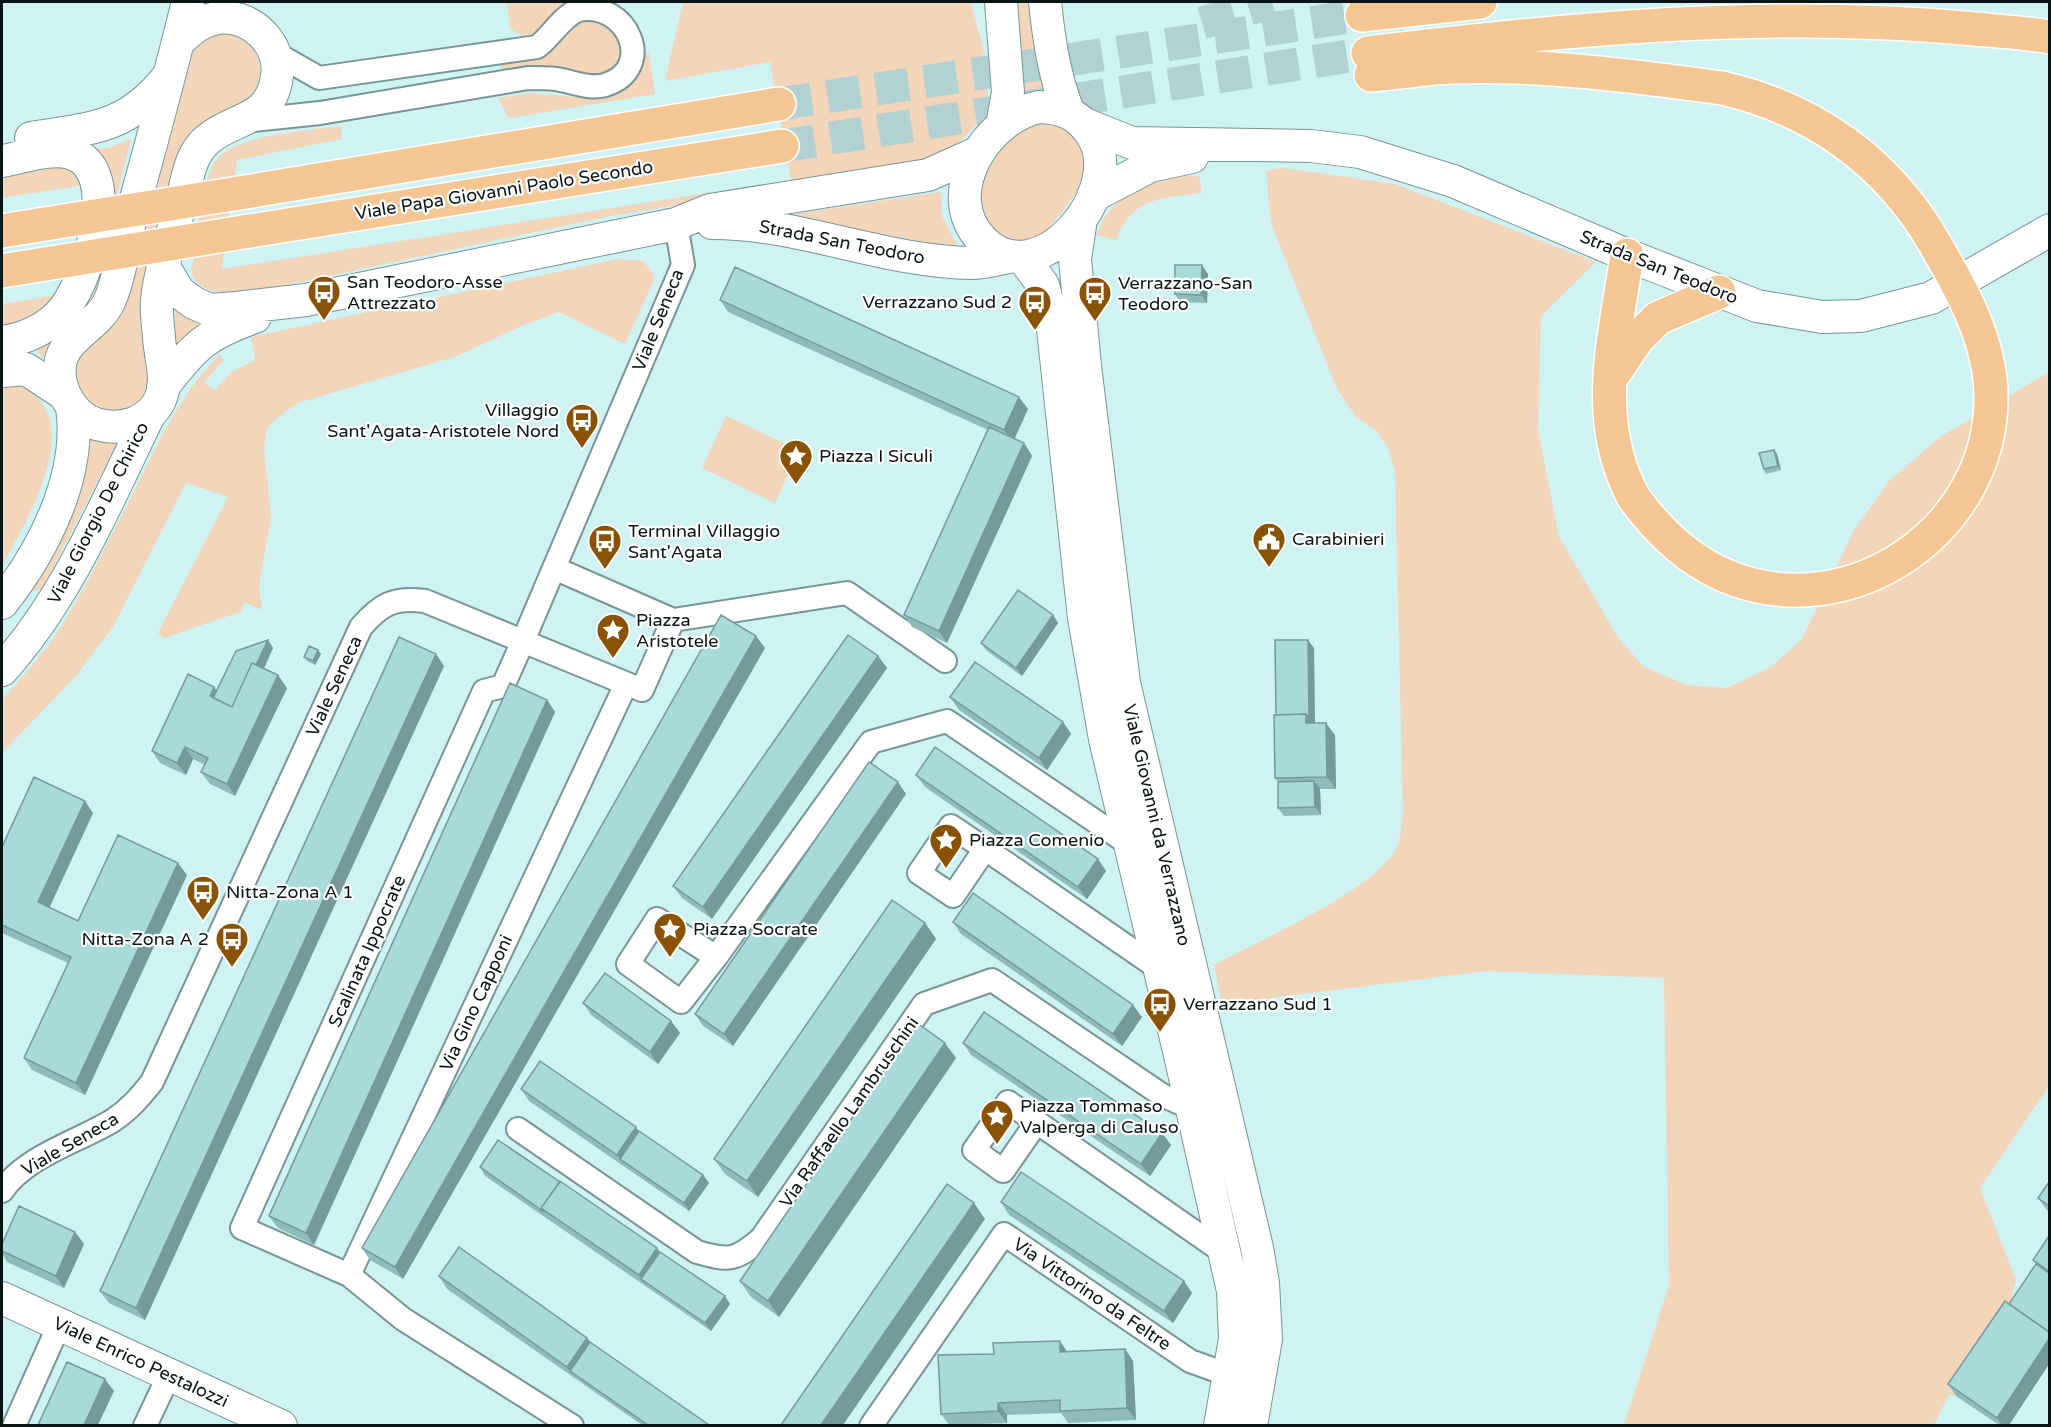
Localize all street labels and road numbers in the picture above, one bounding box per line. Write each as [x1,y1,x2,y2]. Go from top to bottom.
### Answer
street label: Viale Papa Giovanni Paolo Secondo [353,156,655,224]
street label: Strada San Teodoro [757,215,927,269]
street label: Strada San Teodoro [1577,225,1741,309]
street label: Viale Seneca [627,266,689,374]
street label: Viale Giorgio De Chirico [43,418,154,608]
street label: Viale Seneca [301,632,367,740]
street label: Viale Giovanni da Verrazzano [1118,702,1196,948]
street label: Scalinata Ippocrate [324,872,410,1030]
street label: Via Gino Capponi [435,931,517,1075]
street label: Via Raffaello Lambruschini [775,1012,923,1212]
street label: Viale Seneca [18,1107,122,1181]
street label: Via Vittorino da Feltre [1009,1233,1175,1355]
street label: Viale Enrico Pestalozzi [50,1312,232,1412]

